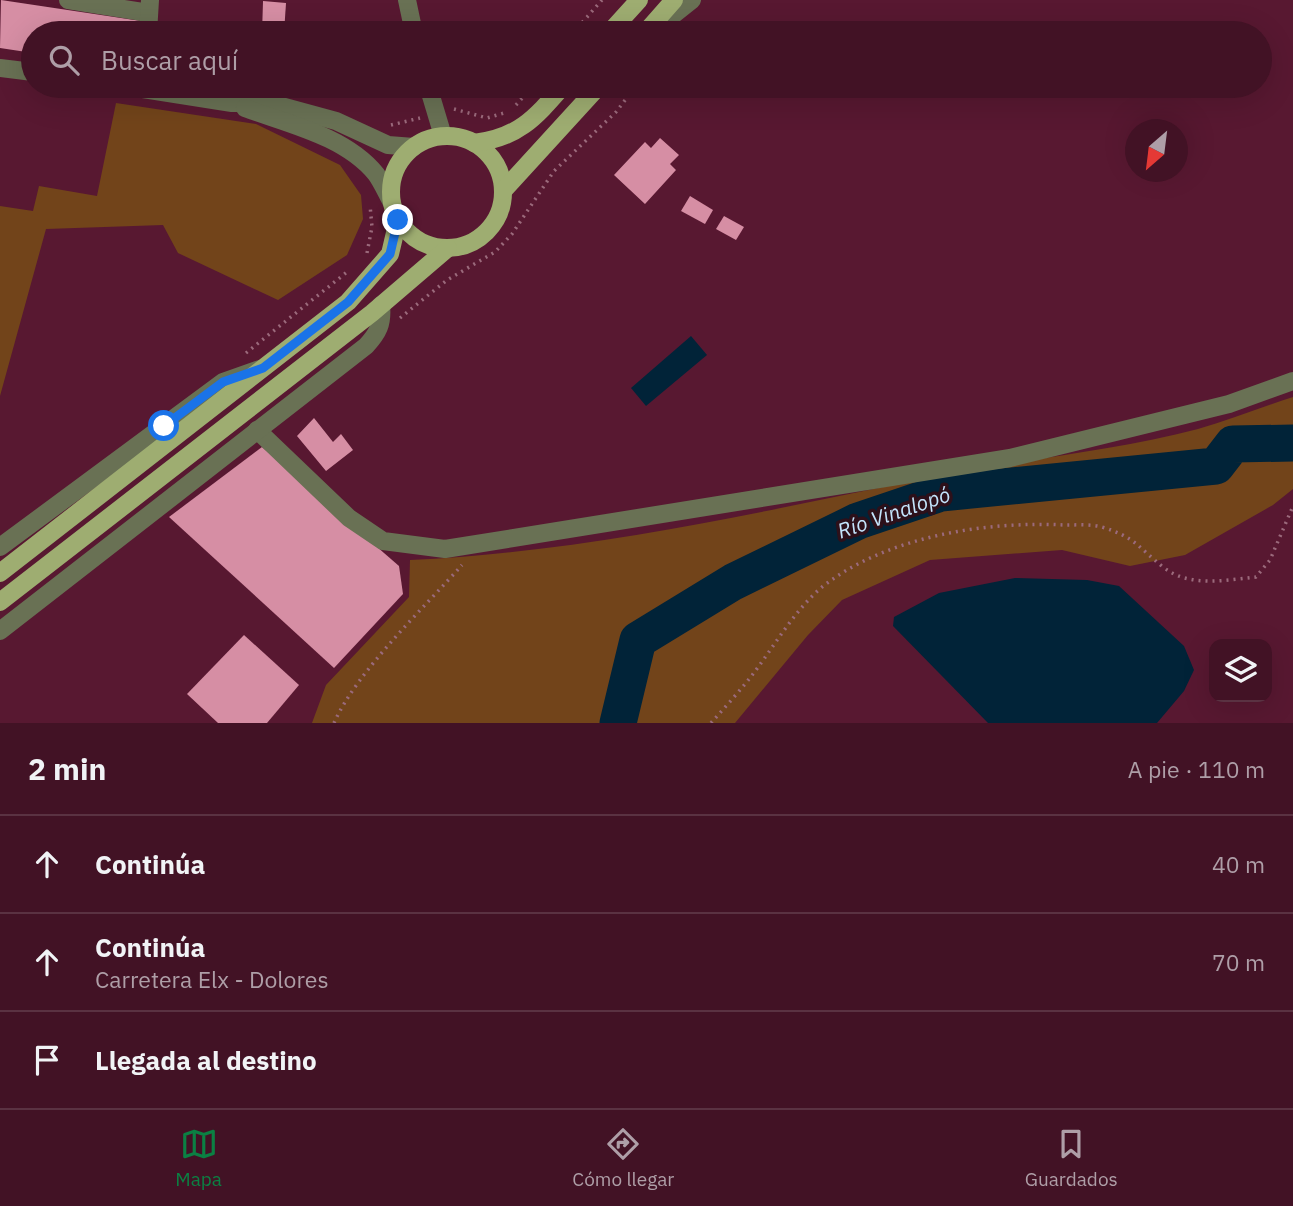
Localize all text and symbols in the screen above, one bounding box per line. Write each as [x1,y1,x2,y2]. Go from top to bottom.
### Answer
search box [21,21,1272,98]
icon: search [45,41,83,79]
text: Buscar aquí [101,43,238,77]
north arrow [1125,119,1188,182]
route end [382,204,413,235]
route start [148,410,179,441]
water label: Río Vinalopó [833,480,954,544]
map controls [1209,639,1272,702]
button: layers [1209,639,1272,702]
text: 2 min [28,749,106,788]
text: A pie · 110 m [1128,754,1265,784]
icon: ahead [28,845,66,883]
text: Continúa [95,847,205,881]
text: 40 m [1212,849,1265,879]
text: Continúa [95,930,205,964]
icon: ahead [28,943,66,981]
text: 70 m [1212,947,1265,977]
text: Carretera Elx - Dolores [95,964,329,994]
icon: arrive [28,1041,66,1079]
text: Llegada al destino [95,1043,317,1077]
tab: Mapa [175,1125,222,1191]
tab: Cómo llegar [572,1125,674,1191]
tab: Guardados [1025,1125,1118,1191]

